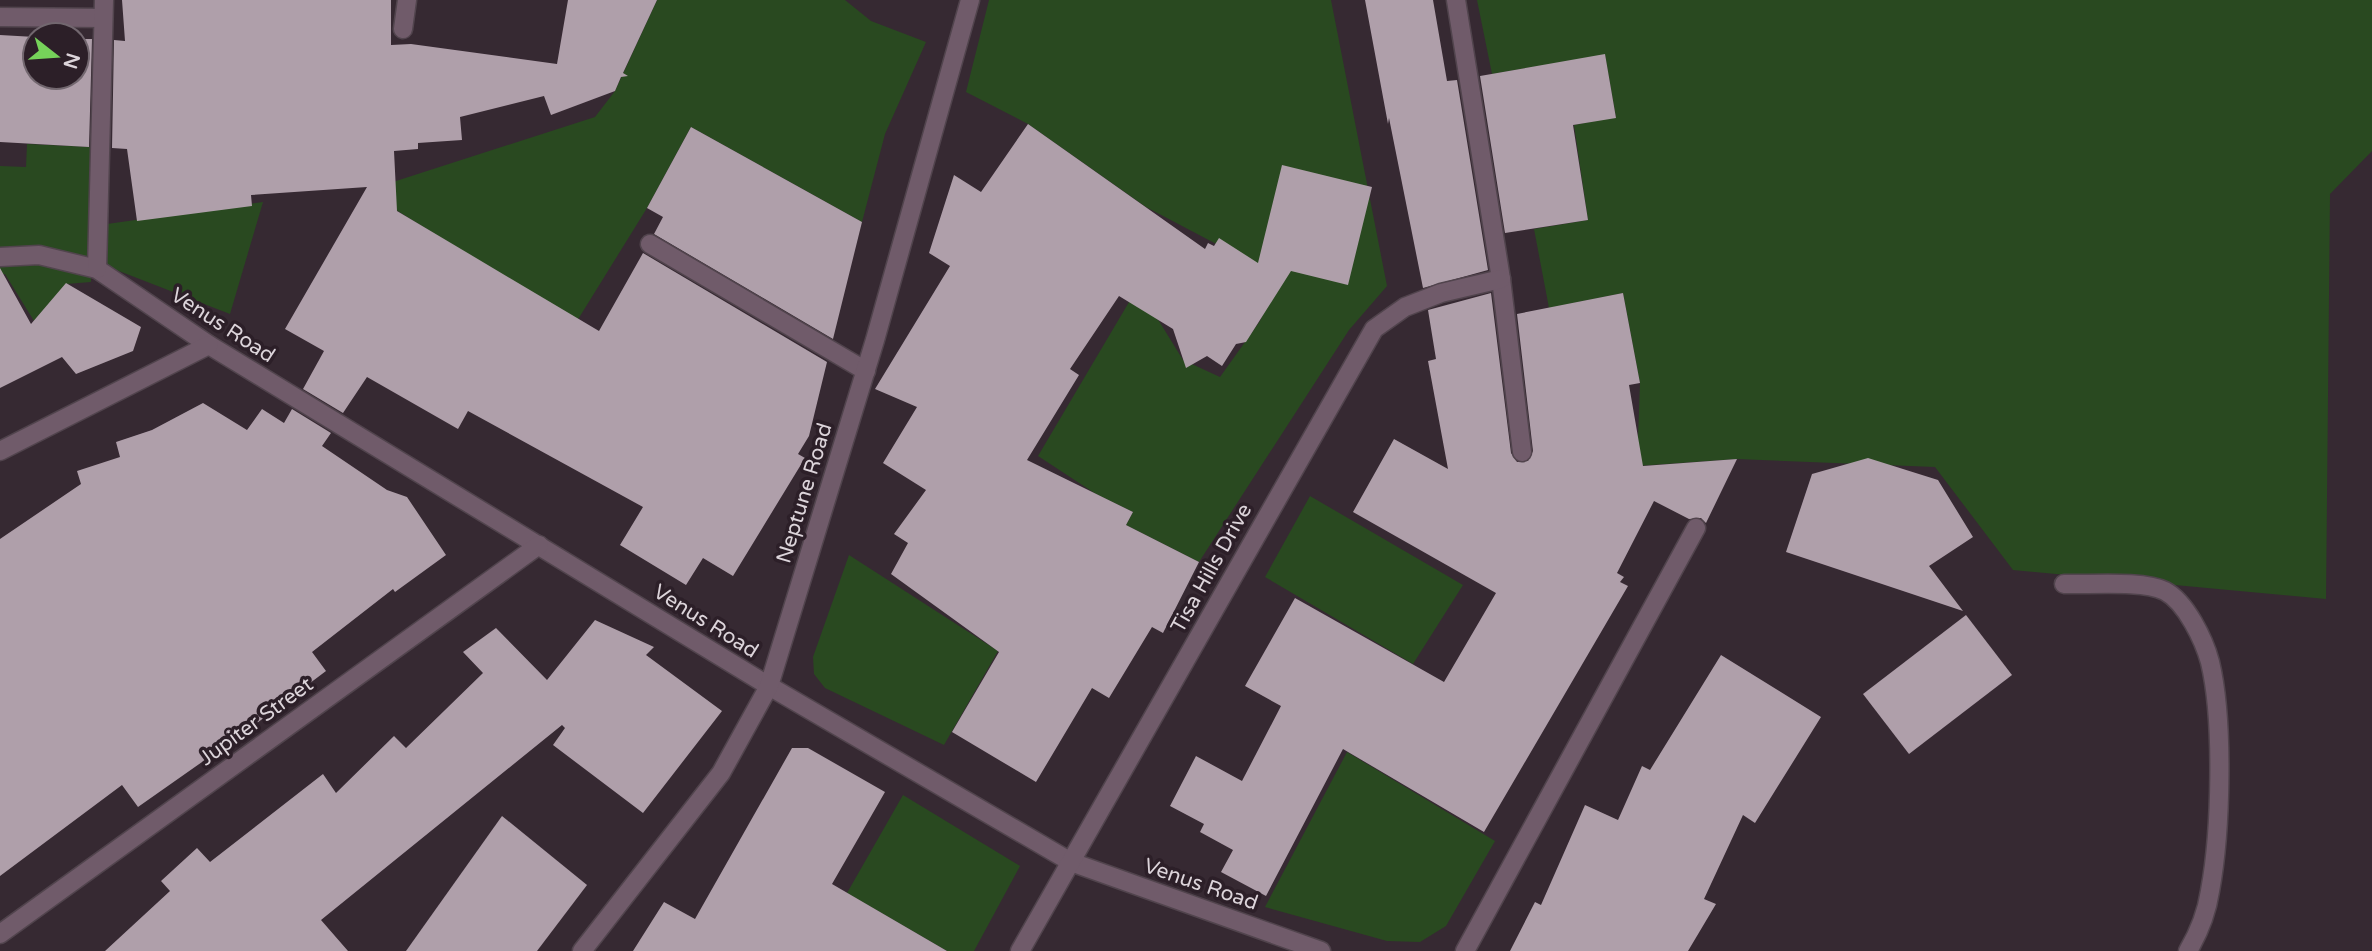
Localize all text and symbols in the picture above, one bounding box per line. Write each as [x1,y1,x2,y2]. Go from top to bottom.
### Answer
north arrow [21,21,91,91]
text: N [59,50,84,71]
street label: Venus Road [166,282,279,368]
street label: Neptune Road [771,420,838,566]
street label: Tisa Hills Drive [1166,499,1257,637]
street label: Venus Road [649,579,763,664]
street label: Jupiter Street [195,672,318,771]
street label: Venus Road [1140,853,1261,916]

